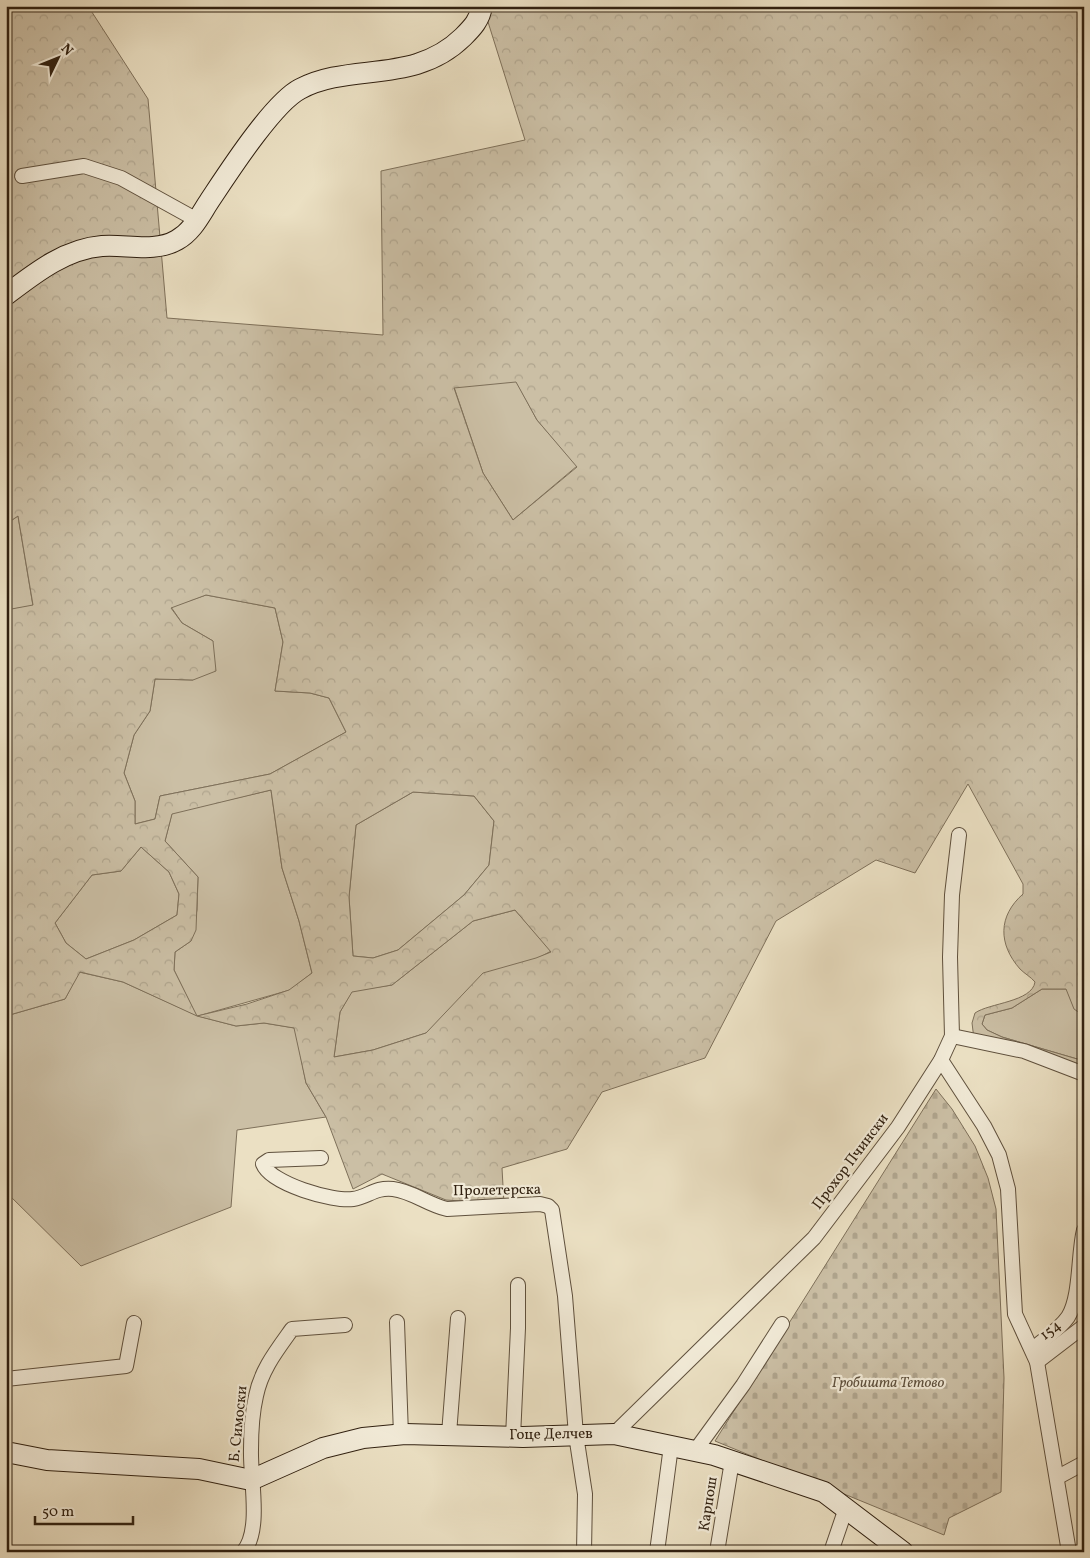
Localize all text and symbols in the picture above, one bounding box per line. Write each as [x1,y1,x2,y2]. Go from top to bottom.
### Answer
north arrow [32,32,82,82]
text: N [56,40,77,60]
street label: Прохор Пчински [808,1110,894,1214]
street label: Пролетерска [453,1180,541,1202]
street label: 154 [1036,1316,1066,1346]
park label: Гробишта Тетово [832,1373,944,1394]
street label: Б. Симоски [225,1385,253,1463]
street label: Гоце Делчев [509,1424,593,1446]
street label: Карпош [694,1475,724,1533]
scale bar [35,1493,132,1525]
text: 50 m [42,1502,74,1523]

